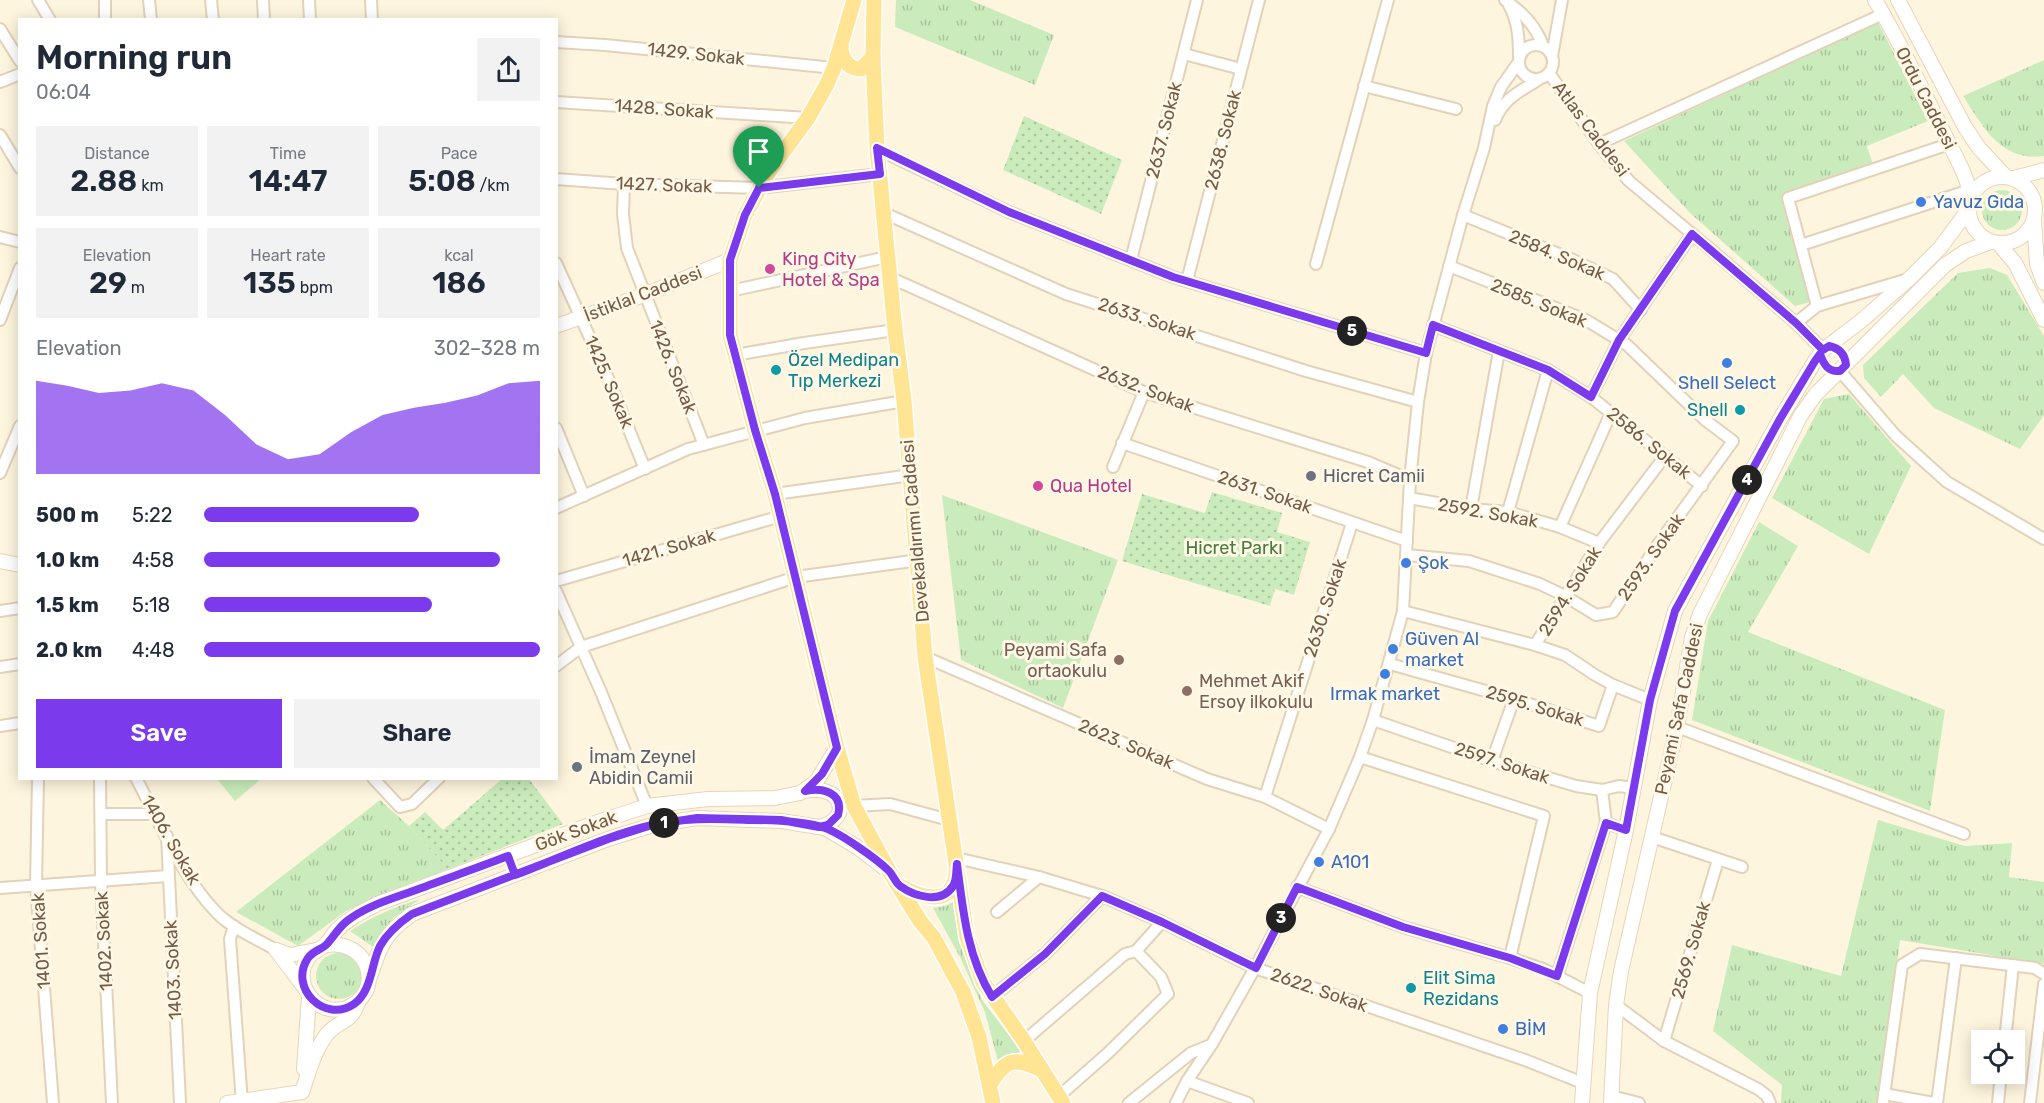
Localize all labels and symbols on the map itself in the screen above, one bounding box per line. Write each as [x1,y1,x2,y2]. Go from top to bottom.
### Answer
street label: 1429. Sokak [646,38,746,70]
street label: Ordu Caddesi [1891,43,1961,153]
street label: Atlas Caddesi [1548,77,1634,181]
street label: 2637. Sokak [1141,79,1187,181]
street label: 2638. Sokak [1200,87,1246,192]
street label: 1428. Sokak [614,95,715,123]
pin [733,126,784,188]
street label: 1427. Sokak [615,172,713,198]
place label: Yavuz Gıda [1933,191,2024,213]
marker: Yavuz Gıda [1914,195,1928,209]
street label: 2584. Sokak [1506,225,1609,285]
place label: King City Hotel & Spa [782,248,880,291]
street label: İstiklal Caddesi [581,261,705,327]
marker: King City Hotel & Spa [763,262,777,276]
street label: 2585. Sokak [1488,274,1591,333]
street label: 2633. Sokak [1095,293,1200,345]
pin: 5 [1337,316,1367,346]
street label: 1426. Sokak [644,317,702,418]
street label: 1425. Sokak [580,332,639,432]
place label: Özel Medipan Tıp Merkezi [788,349,899,392]
marker: Shell Select [1720,356,1734,370]
street label: 2632. Sokak [1095,361,1198,418]
marker: Özel Medipan Tıp Merkezi [769,363,783,377]
place label: Shell Select [1678,372,1776,394]
place label: Shell [1687,399,1728,421]
street label: 2586. Sokak [1602,402,1696,484]
marker: Shell [1733,403,1747,417]
street label: Devekaldırımı Caddesi [896,439,934,623]
place label: Hicret Camii [1323,465,1425,487]
pin: 4 [1732,465,1762,495]
street label: 2631. Sokak [1215,466,1316,519]
marker: Hicret Camii [1304,469,1318,483]
place label: Qua Hotel [1050,475,1132,497]
marker: Qua Hotel [1031,479,1045,493]
street label: 2592. Sokak [1436,493,1540,533]
street label: 2593. Sokak [1613,509,1689,605]
street label: 1421. Sokak [620,524,719,572]
park label: Hicret Parkı [1185,537,1283,559]
street label: 2594. Sokak [1534,542,1607,640]
place label: Şok [1418,552,1450,574]
street label: 2630. Sokak [1299,555,1351,660]
marker: Şok [1399,556,1413,570]
street label: Peyami Safa Caddesi [1650,621,1708,797]
place label: Güven Al market [1405,628,1479,671]
place label: Peyami Safa ortaokulu [1004,639,1107,682]
marker: Güven Al market [1386,642,1400,656]
marker: Peyami Safa ortaokulu [1112,653,1126,667]
marker: Irmak market [1378,667,1392,681]
place label: Mehmet Akif Ersoy ilkokulu [1199,670,1313,713]
street label: 2595. Sokak [1483,681,1587,732]
place label: Irmak market [1330,683,1440,705]
marker: Mehmet Akif Ersoy ilkokulu [1180,684,1194,698]
street label: 2623. Sokak [1075,714,1178,774]
street label: 2597. Sokak [1452,737,1553,789]
place label: İmam Zeynel Abidin Camii [589,746,696,789]
marker: İmam Zeynel Abidin Camii [570,760,584,774]
street label: 1406. Sokak [136,791,206,889]
street label: Gök Sokak [532,806,621,856]
pin: 1 [649,808,679,838]
place label: A101 [1331,851,1369,873]
marker: A101 [1312,855,1326,869]
street label: 1402. Sokak [90,890,118,991]
street label: 1401. Sokak [27,891,55,990]
street label: 2569. Sokak [1667,898,1716,1001]
pin: 3 [1266,903,1296,933]
street label: 1403. Sokak [159,919,187,1020]
street label: 2622. Sokak [1268,963,1371,1017]
place label: Elit Sima Rezidans [1423,967,1499,1010]
marker: Elit Sima Rezidans [1404,981,1418,995]
place label: BİM [1515,1018,1546,1040]
marker: BİM [1496,1022,1510,1036]

